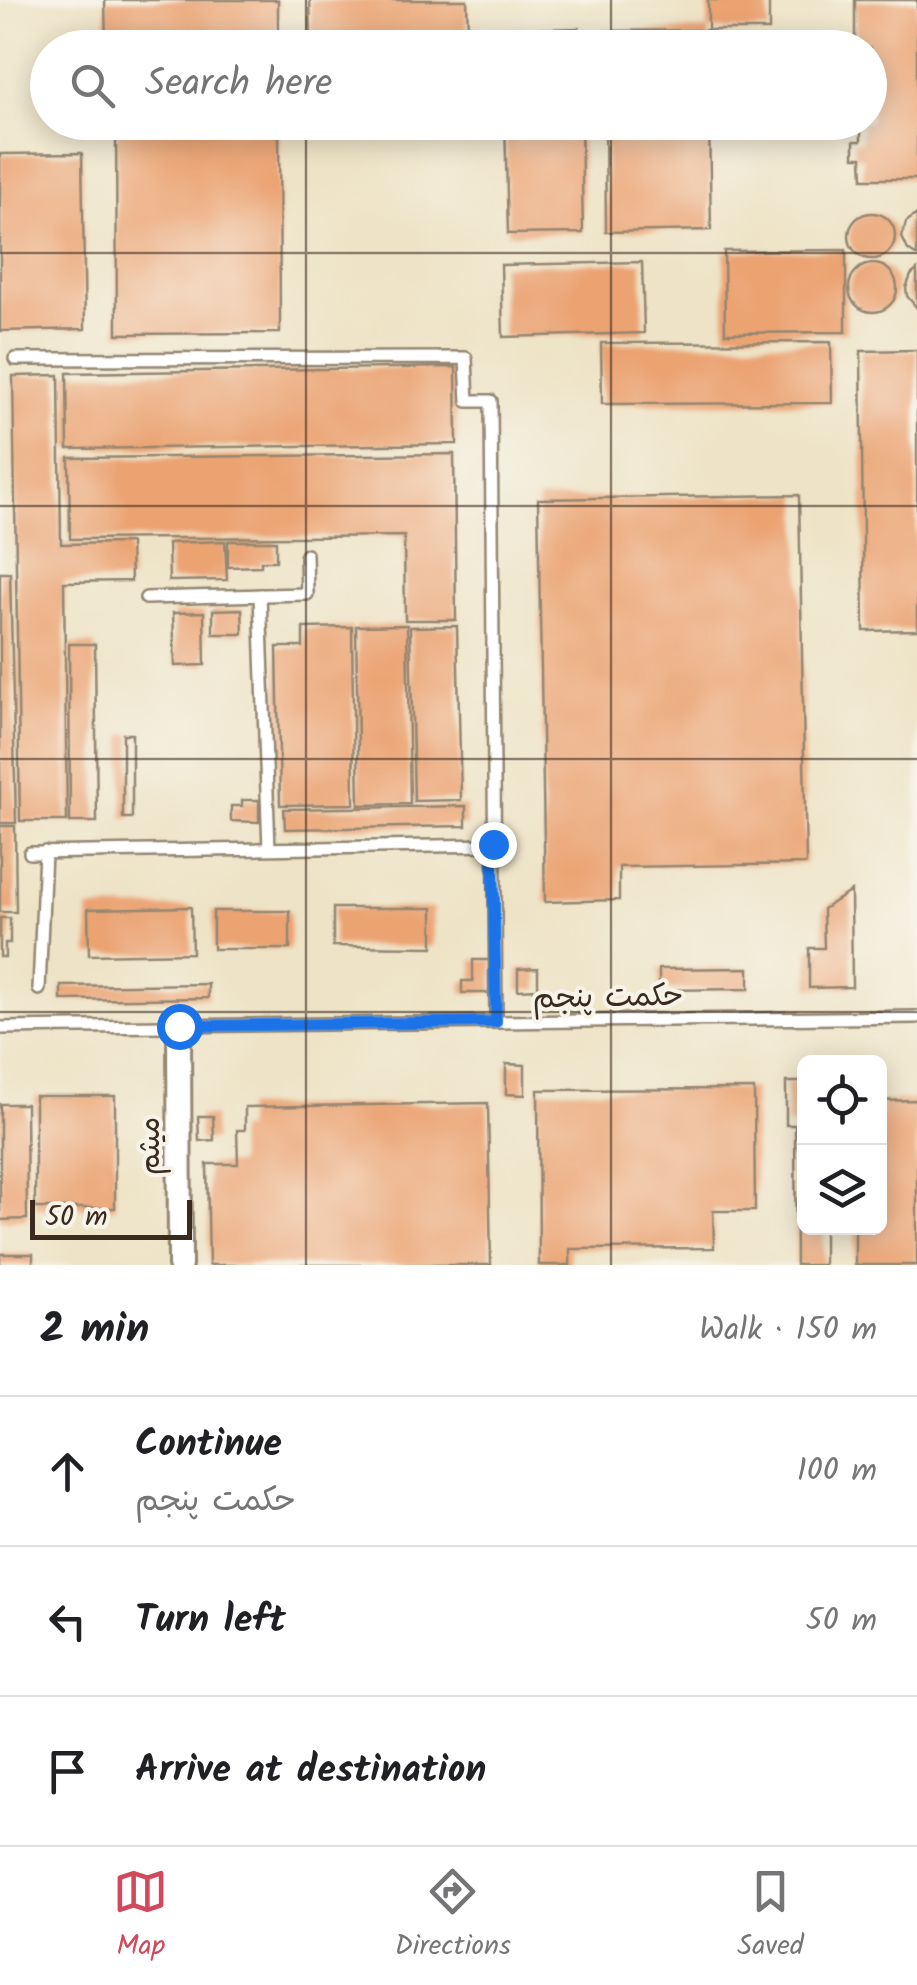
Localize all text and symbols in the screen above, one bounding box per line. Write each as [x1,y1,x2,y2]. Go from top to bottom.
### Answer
search box [30,30,887,140]
text: Search here [145,55,332,115]
icon: search [65,58,120,113]
route end [471,822,517,868]
street label: حکمت پنجم [532,973,684,1023]
route start [157,1004,203,1050]
map controls [797,1055,887,1235]
button: locate [797,1055,887,1145]
street label: میثم [127,1117,175,1175]
button: layers [797,1145,887,1235]
scale bar [30,1195,192,1240]
text: 50 m [45,1195,108,1240]
text: 2 min [40,1297,149,1364]
text: Walk · 150 m [699,1305,877,1356]
text: Continue [135,1415,282,1475]
icon: ahead [40,1444,95,1499]
text: 100 m [797,1446,877,1497]
text: حکمت پنجم [135,1476,296,1527]
text: Turn left [135,1591,286,1651]
icon: left [40,1594,95,1649]
text: 50 m [806,1596,877,1647]
text: Arrive at destination [135,1741,486,1801]
icon: arrive [40,1744,95,1799]
tab: Map [113,1864,168,1969]
tab: Directions [395,1864,511,1969]
tab: Saved [737,1864,804,1969]

